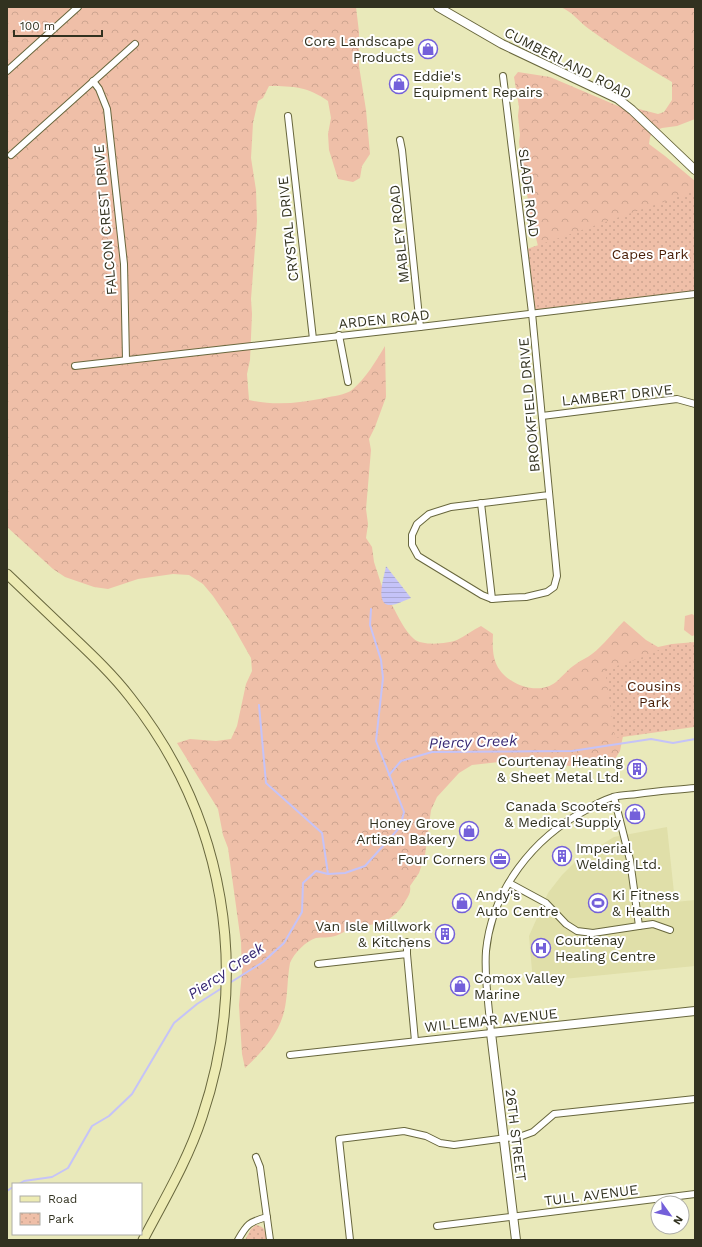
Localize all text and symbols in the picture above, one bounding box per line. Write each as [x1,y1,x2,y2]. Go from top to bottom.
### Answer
scale bar [14,12,102,38]
text: 100 m [20,19,55,33]
street label: CUMBERLAND ROAD [502,24,634,102]
place label: Core Landscape Products [304,33,414,65]
shop icon: Core Landscape Products [417,38,439,60]
place label: Eddie's Equipment Repairs [413,68,543,100]
shop icon: Eddie's Equipment Repairs [388,73,410,95]
street label: FALCON CREST DRIVE [90,144,120,296]
street label: SLADE ROAD [516,148,542,238]
street label: CRYSTAL DRIVE [275,176,301,282]
street label: MABLEY ROAD [386,184,412,284]
park label: Capes Park [612,246,688,262]
street label: ARDEN ROAD [338,306,430,332]
street label: BROOKFIELD DRIVE [515,337,543,473]
street label: LAMBERT DRIVE [561,381,673,409]
park label: Cousins Park [627,678,681,710]
water label: Piercy Creek [429,731,518,753]
place label: Courtenay Heating & Sheet Metal Ltd. [497,753,624,785]
building icon: Courtenay Heating & Sheet Metal Ltd. [626,758,648,780]
place label: Canada Scooters & Medical Supply [504,798,622,830]
shop icon: Canada Scooters & Medical Supply [624,803,646,825]
place label: Honey Grove Artisan Bakery [356,815,456,847]
shop icon: Honey Grove Artisan Bakery [458,820,480,842]
place label: Imperial Welding Ltd. [576,840,661,872]
building icon: Imperial Welding Ltd. [551,845,573,867]
office icon: Four Corners [489,848,511,870]
place label: Four Corners [398,851,486,867]
place label: Andy's Auto Centre [476,887,558,919]
place label: Ki Fitness & Health [612,887,679,919]
shop icon: Andy's Auto Centre [451,892,473,914]
sports icon: Ki Fitness & Health [587,892,609,914]
place label: Van Isle Millwork & Kitchens [315,918,431,950]
building icon: Van Isle Millwork & Kitchens [434,923,456,945]
place label: Courtenay Healing Centre [555,932,656,964]
hospital icon: Courtenay Healing Centre [530,937,552,959]
water label: Piercy Creek [184,938,268,1003]
place label: Comox Valley Marine [474,970,565,1002]
shop icon: Comox Valley Marine [449,975,471,997]
street label: WILLEMAR AVENUE [424,1005,558,1035]
street label: 26TH STREET [502,1088,530,1183]
street label: TULL AVENUE [543,1181,639,1209]
legend [12,1183,142,1235]
text: Road [48,1192,77,1206]
north arrow [650,1195,690,1235]
text: Park [48,1212,74,1226]
text: N [670,1213,686,1227]

